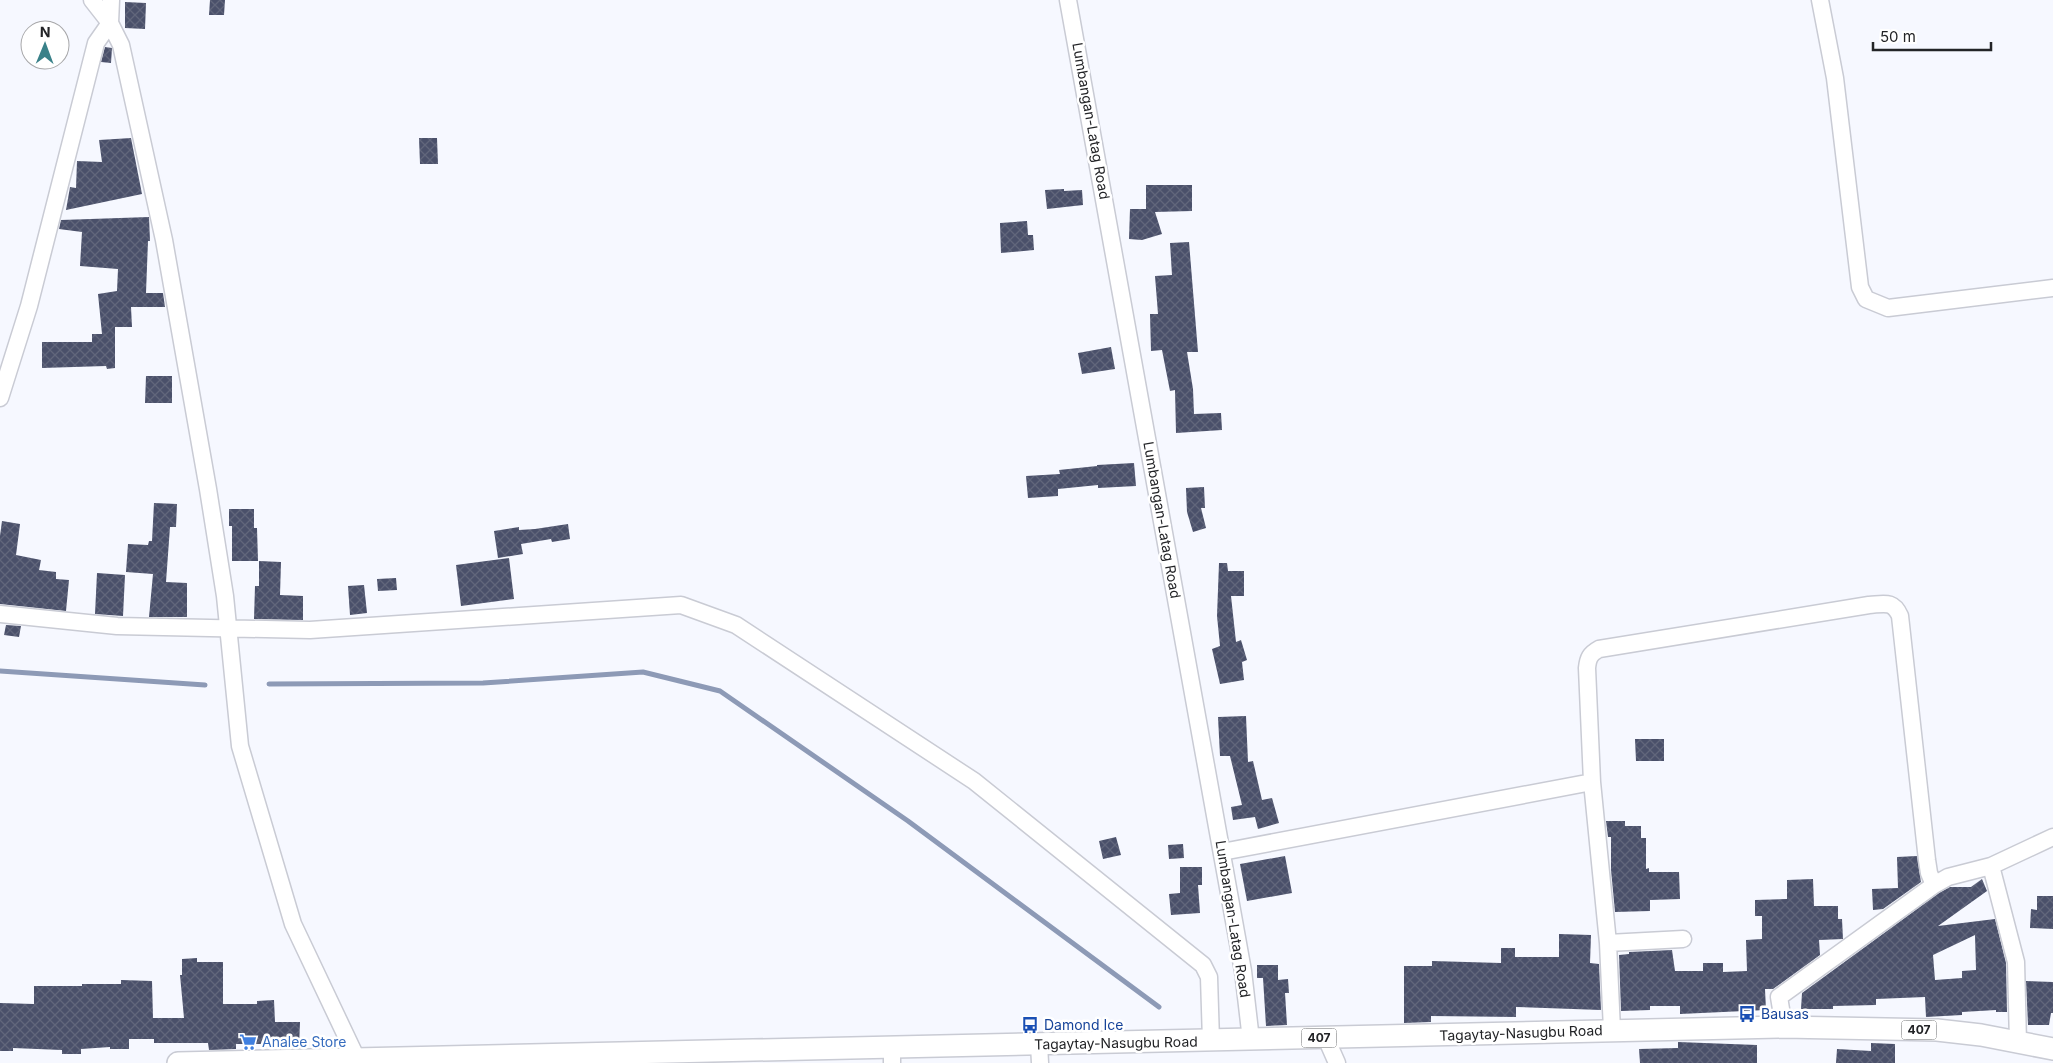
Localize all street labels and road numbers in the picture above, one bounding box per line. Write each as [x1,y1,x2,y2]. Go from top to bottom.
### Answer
street label: Lumbangan-Latag Road [1069,41,1114,201]
street label: Lumbangan-Latag Road [1140,440,1185,600]
street label: Lumbangan-Latag Road [1213,839,1254,999]
road number: 407 [1902,1020,1936,1040]
street label: Tagaytay-Nasugbu Road [1439,1021,1603,1044]
road number: 407 [1302,1028,1336,1048]
street label: Tagaytay-Nasugbu Road [1034,1033,1198,1052]

